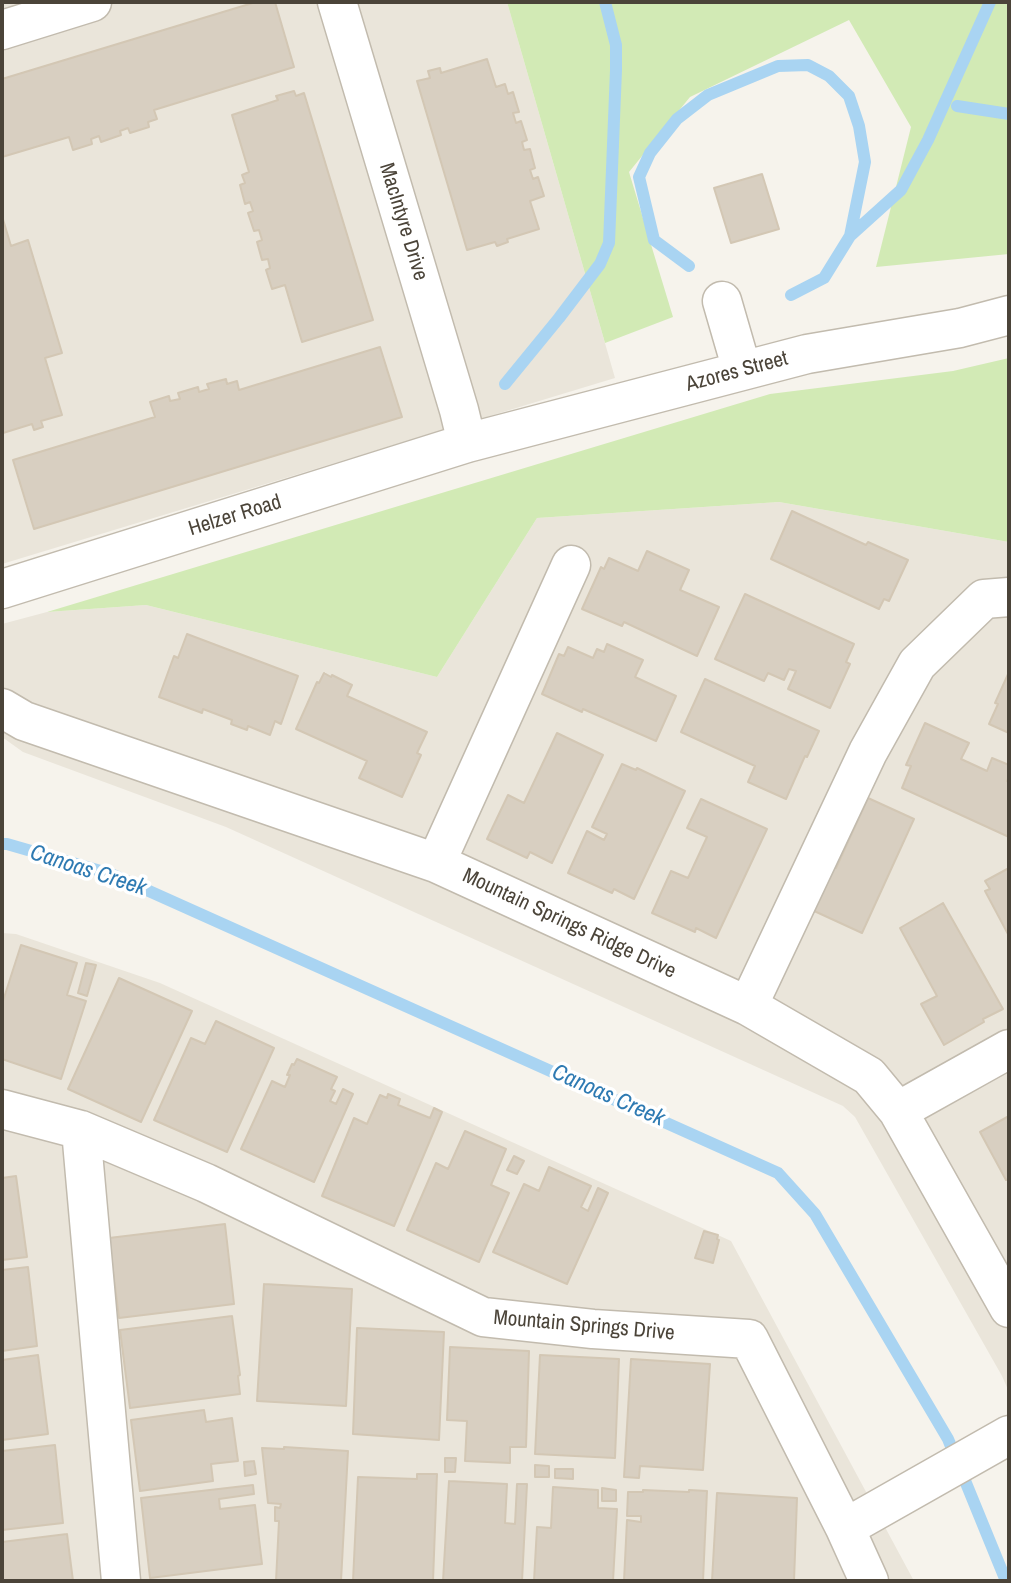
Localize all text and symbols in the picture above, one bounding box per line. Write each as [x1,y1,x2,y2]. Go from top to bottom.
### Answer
street label: MacIntyre Drive [373,160,433,284]
street label: Azores Street [683,346,791,398]
street label: Helzer Road [186,490,284,542]
water label: Canoas Creek [26,839,150,903]
street label: Mountain Springs Ridge Drive [458,863,680,985]
water label: Canoas Creek [547,1059,669,1133]
street label: Mountain Springs Drive [492,1306,676,1346]

